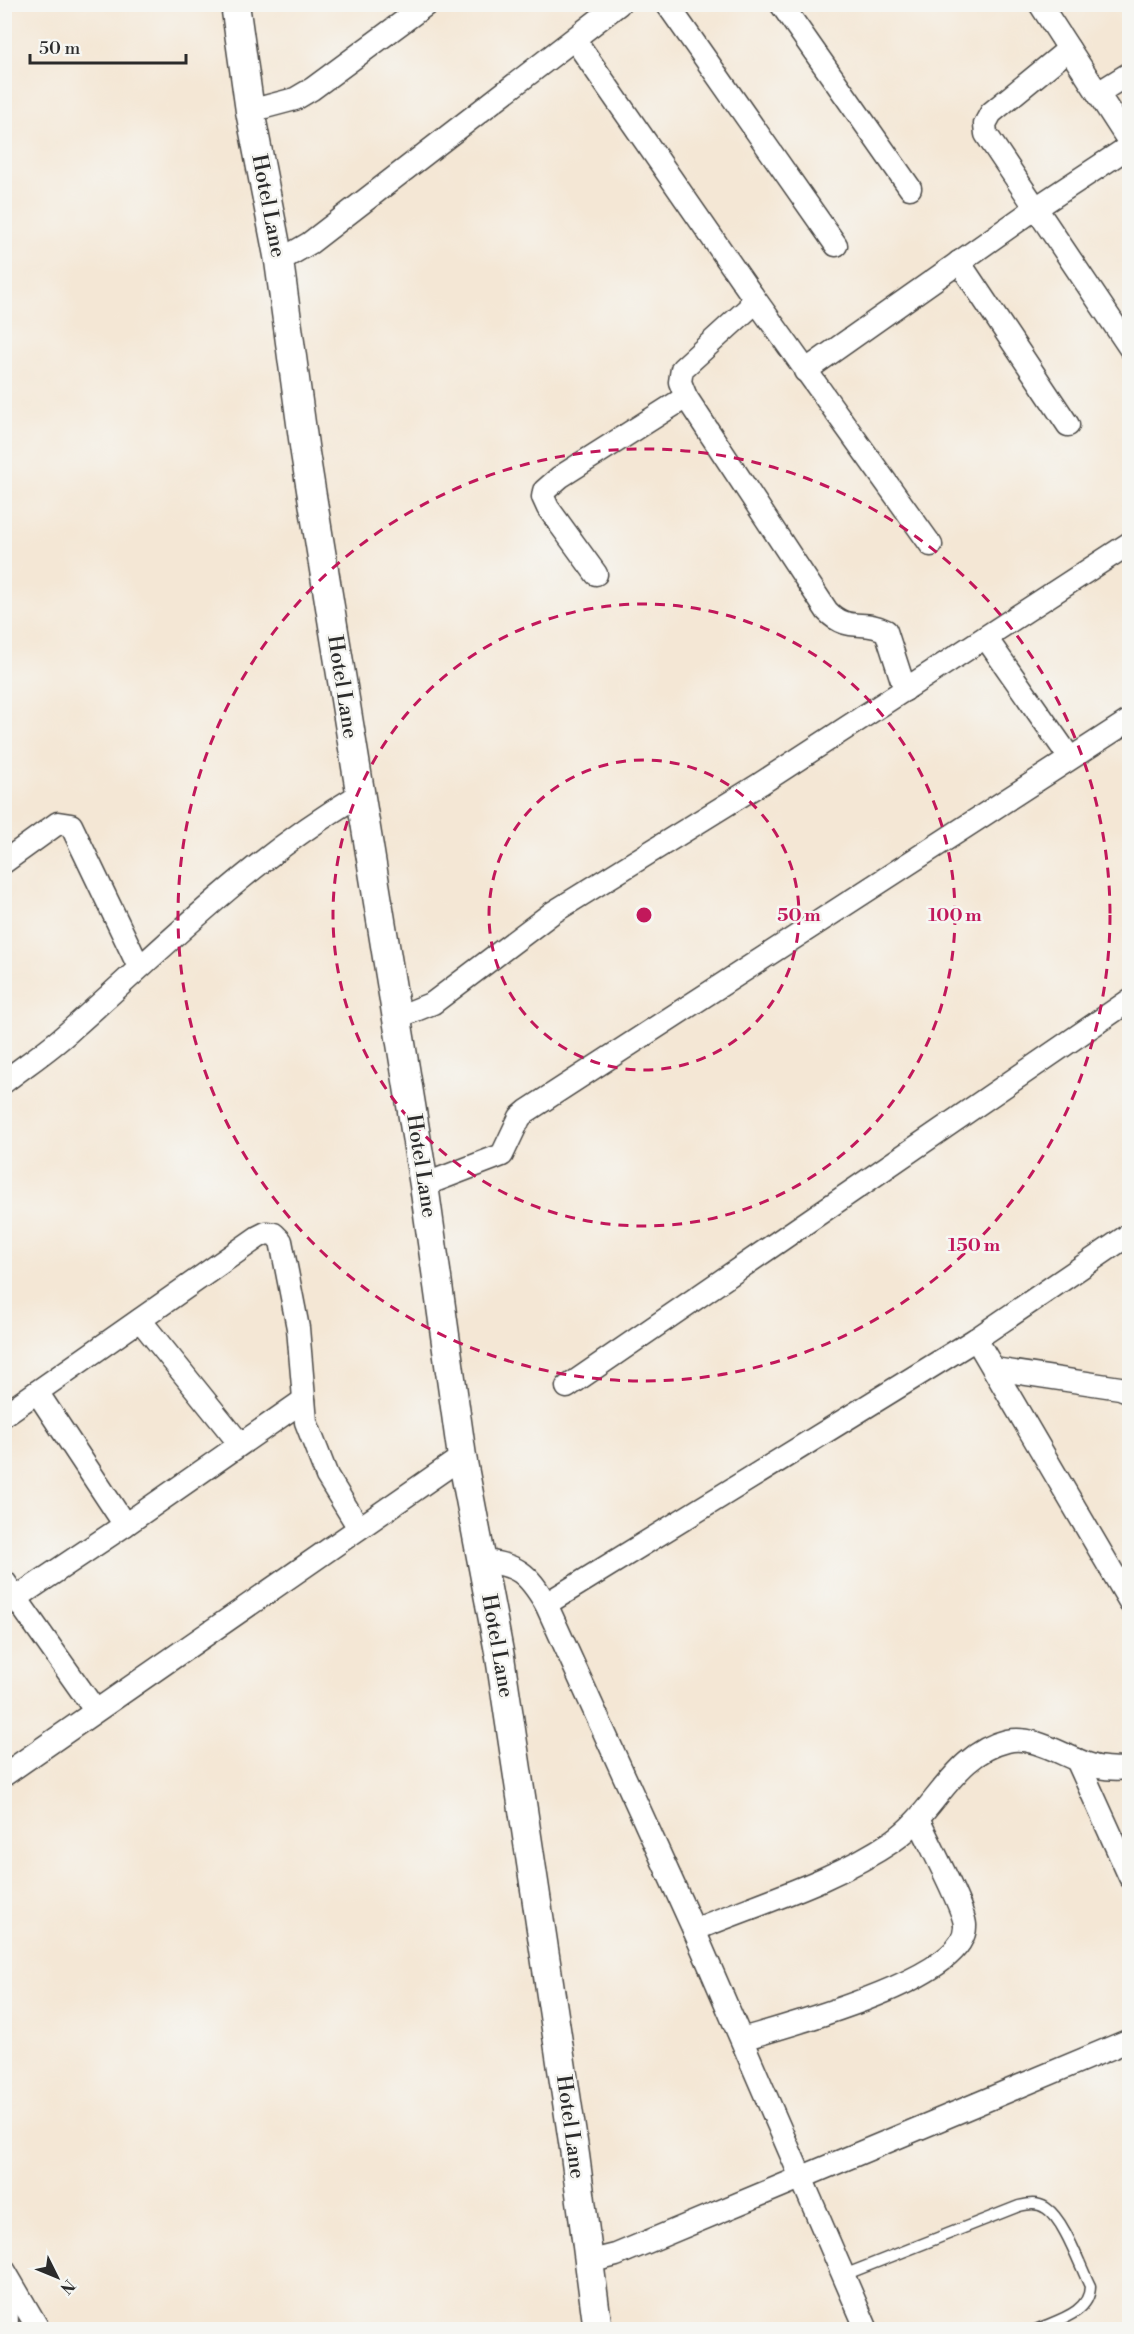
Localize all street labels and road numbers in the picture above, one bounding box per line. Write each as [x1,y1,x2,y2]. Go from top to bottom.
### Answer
street label: Hotel Lane [245,152,291,260]
street label: Hotel Lane [321,633,363,741]
street label: Hotel Lane [400,1112,442,1220]
street label: Hotel Lane [475,1592,519,1700]
street label: Hotel Lane [550,2073,590,2181]

